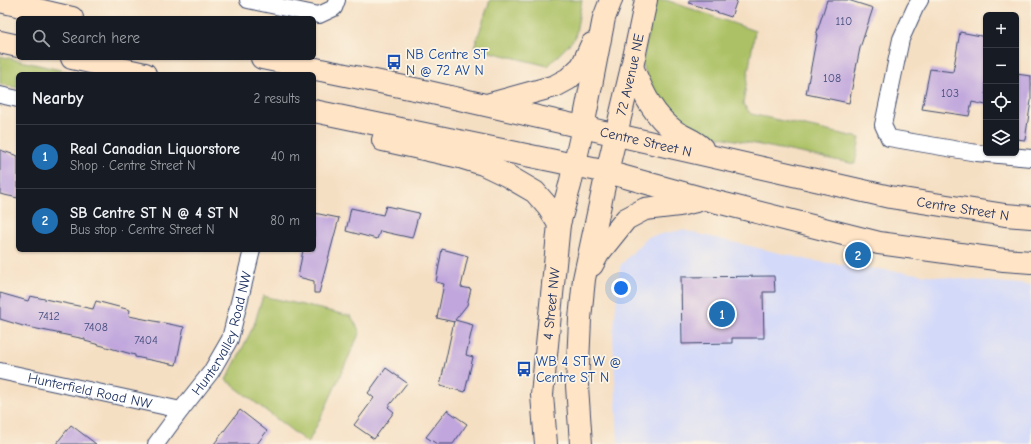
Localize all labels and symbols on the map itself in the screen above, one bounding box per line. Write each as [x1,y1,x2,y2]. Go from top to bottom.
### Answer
house number: 110 [836,14,852,28]
street label: 72 Avenue NE [613,32,648,117]
place label: NB Centre ST N @ 72 AV N [406,46,489,79]
bus stop icon: NB Centre ST N @ 72 AV N [385,53,403,71]
house number: 108 [823,71,841,85]
house number: 103 [941,86,959,100]
street label: Centre Street N [598,123,693,161]
street label: Centre Street N [915,193,1010,225]
pin: 2 [845,240,871,270]
street label: 4 Street NW [540,266,564,341]
street label: Huntervalley Road NW [188,269,256,399]
your location [611,278,631,298]
pin: 1 [709,299,735,329]
house number: 7412 [38,309,60,323]
house number: 7408 [84,320,108,334]
house number: 7404 [134,333,158,347]
place label: WB 4 ST W @ Centre ST N [536,353,621,386]
bus stop icon: WB 4 ST W @ Centre ST N [515,360,533,378]
street label: Hunterfield Road NW [26,369,154,413]

